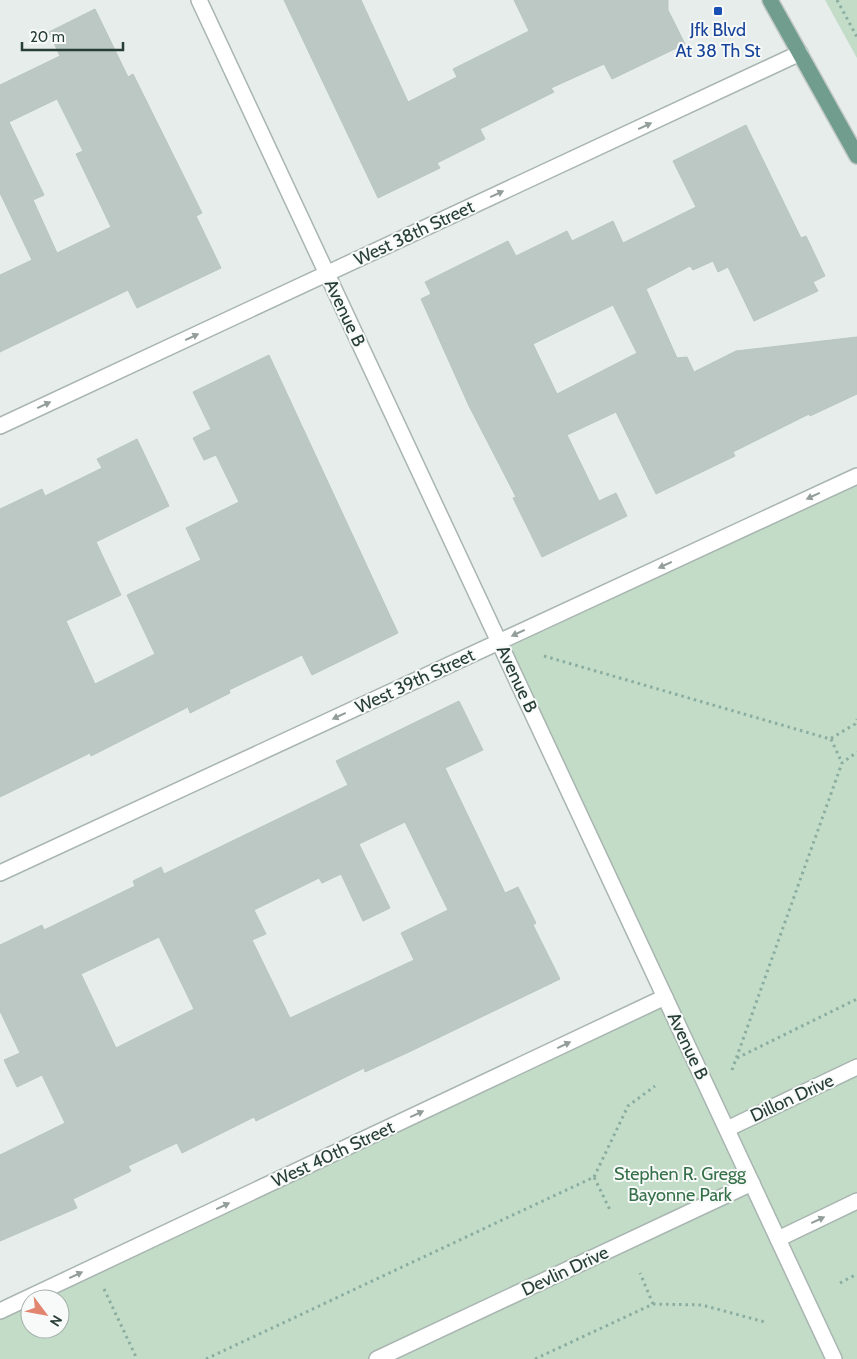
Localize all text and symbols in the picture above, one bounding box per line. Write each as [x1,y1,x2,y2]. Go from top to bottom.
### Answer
marker: Jfk Blvd At 38 Th St [712,5,724,17]
place label: Jfk Blvd At 38 Th St [675,19,761,62]
scale bar [22,20,124,52]
text: 20 m [30,28,65,46]
one-way arrow [638,121,652,129]
one-way arrow [490,190,504,198]
street label: West 38th Street [350,196,478,270]
street label: Avenue B [320,276,370,350]
one-way arrow [185,333,199,341]
one-way arrow [37,401,51,409]
one-way arrow [806,493,820,501]
one-way arrow [658,561,672,569]
one-way arrow [511,629,525,637]
street label: Avenue B [492,642,542,716]
street label: West 39th Street [352,644,478,718]
one-way arrow [332,712,346,720]
street label: Avenue B [663,1009,713,1083]
one-way arrow [557,1040,571,1048]
street label: Dillon Drive [747,1069,837,1127]
one-way arrow [410,1110,424,1118]
street label: West 40th Street [268,1116,398,1192]
park label: Stephen R. Gregg Bayonne Park [614,1163,747,1206]
one-way arrow [216,1201,230,1209]
one-way arrow [810,1216,825,1224]
street label: Devlin Drive [518,1241,612,1301]
one-way arrow [69,1271,83,1279]
north arrow [20,1289,70,1339]
text: N [46,1312,66,1330]

